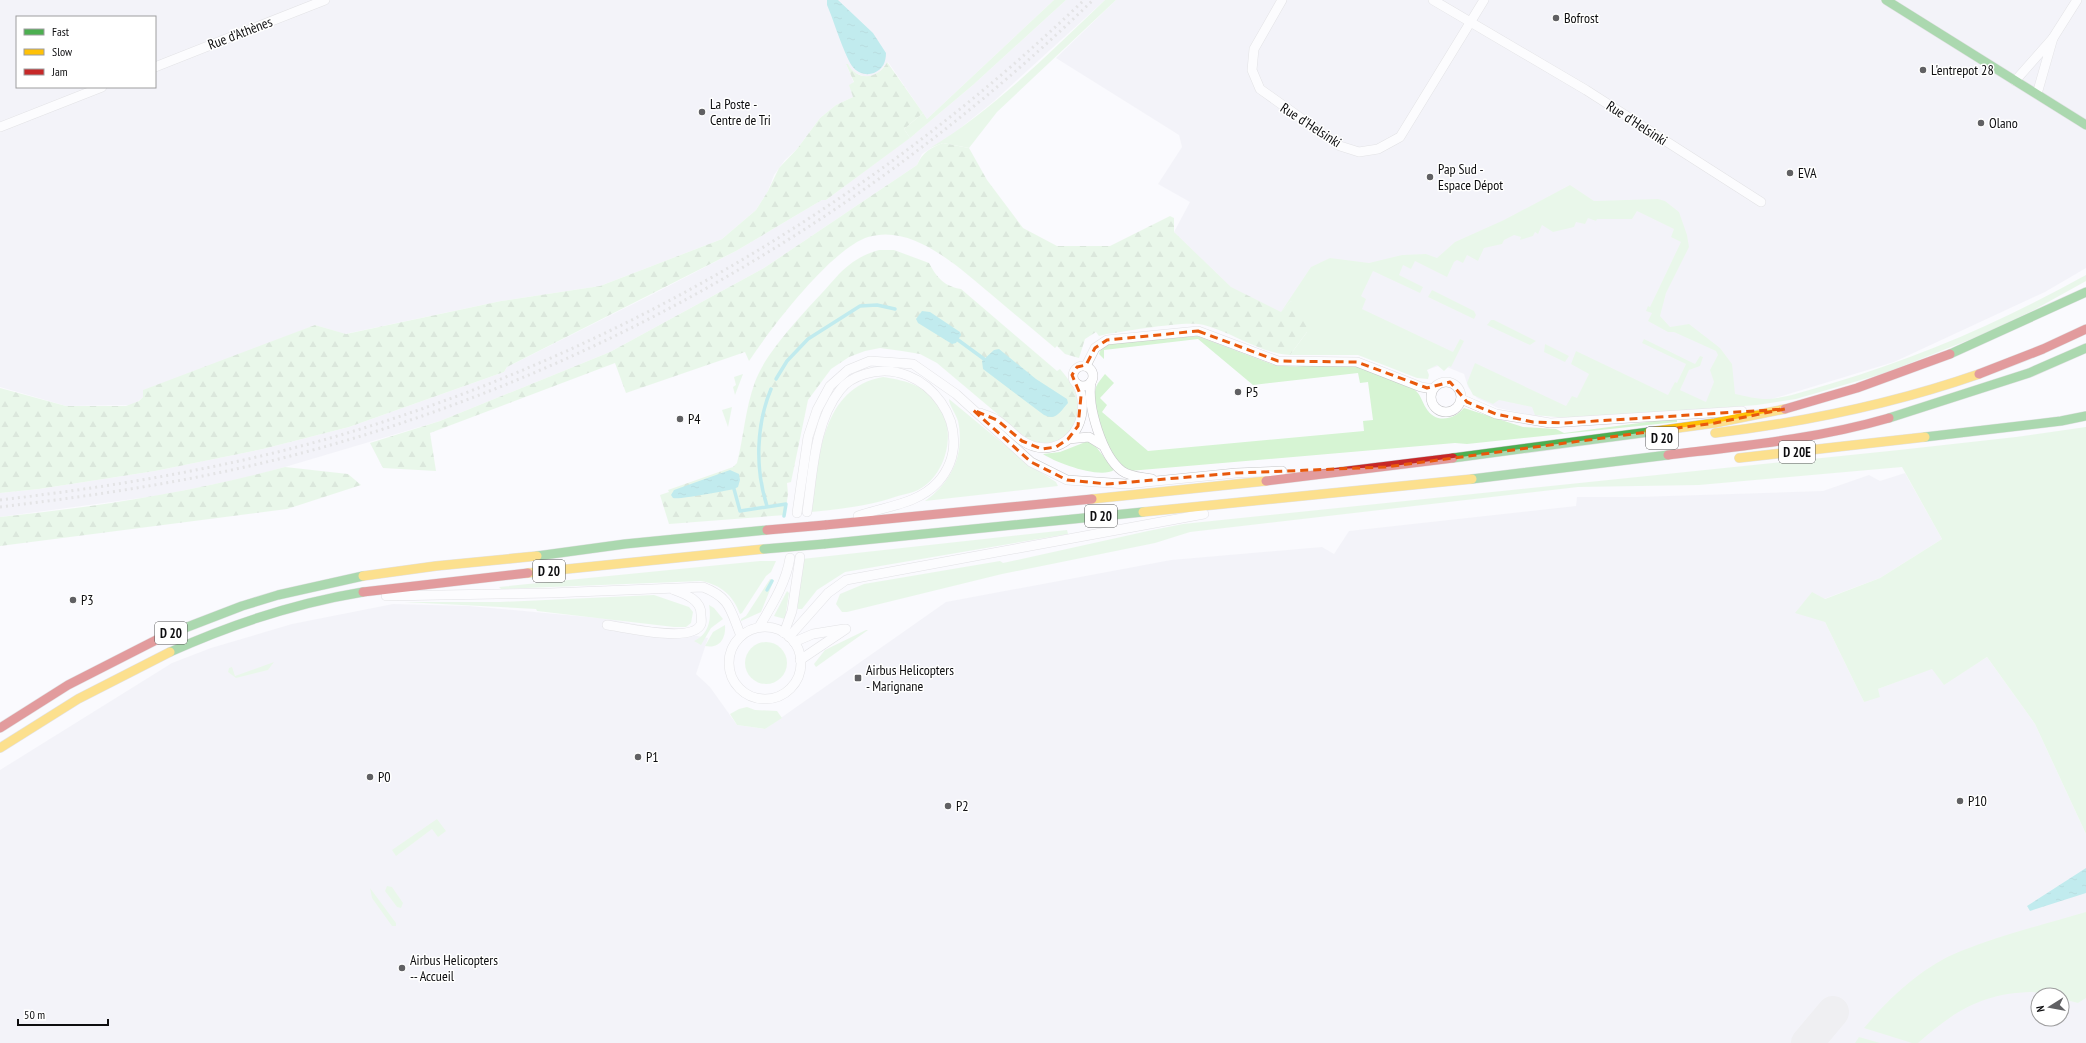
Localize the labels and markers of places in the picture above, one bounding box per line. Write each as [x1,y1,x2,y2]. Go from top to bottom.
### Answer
place label: Bofrost [1564,9,1599,27]
marker: Bofrost [1551,13,1561,23]
place label: L'entrepot 28 [1931,61,1994,79]
marker: L'entrepot 28 [1918,65,1928,75]
place label: La Poste - Centre de Tri [710,95,771,129]
marker: La Poste - Centre de Tri [697,107,707,117]
place label: Olano [1989,114,2018,132]
marker: Olano [1976,118,1986,128]
place label: Pap Sud - Espace Dépot [1438,160,1503,194]
place label: EVA [1798,164,1817,182]
marker: EVA [1785,168,1795,178]
marker: Pap Sud - Espace Dépot [1425,172,1435,182]
place label: P5 [1246,383,1259,401]
marker: P5 [1233,387,1243,397]
place label: P4 [688,410,701,428]
marker: P4 [675,414,685,424]
place label: P3 [81,591,94,609]
marker: P3 [68,595,78,605]
place label: Airbus Helicopters - Marignane [866,661,954,695]
marker: Airbus Helicopters - Marignane [853,673,863,683]
place label: P1 [646,748,659,766]
marker: P1 [633,752,643,762]
place label: P0 [378,768,391,786]
marker: P0 [365,772,375,782]
place label: P10 [1968,792,1987,810]
marker: P10 [1955,796,1965,806]
place label: P2 [956,797,969,815]
marker: P2 [943,801,953,811]
place label: Airbus Helicopters -- Accueil [410,951,498,985]
marker: Airbus Helicopters -- Accueil [397,963,407,973]

